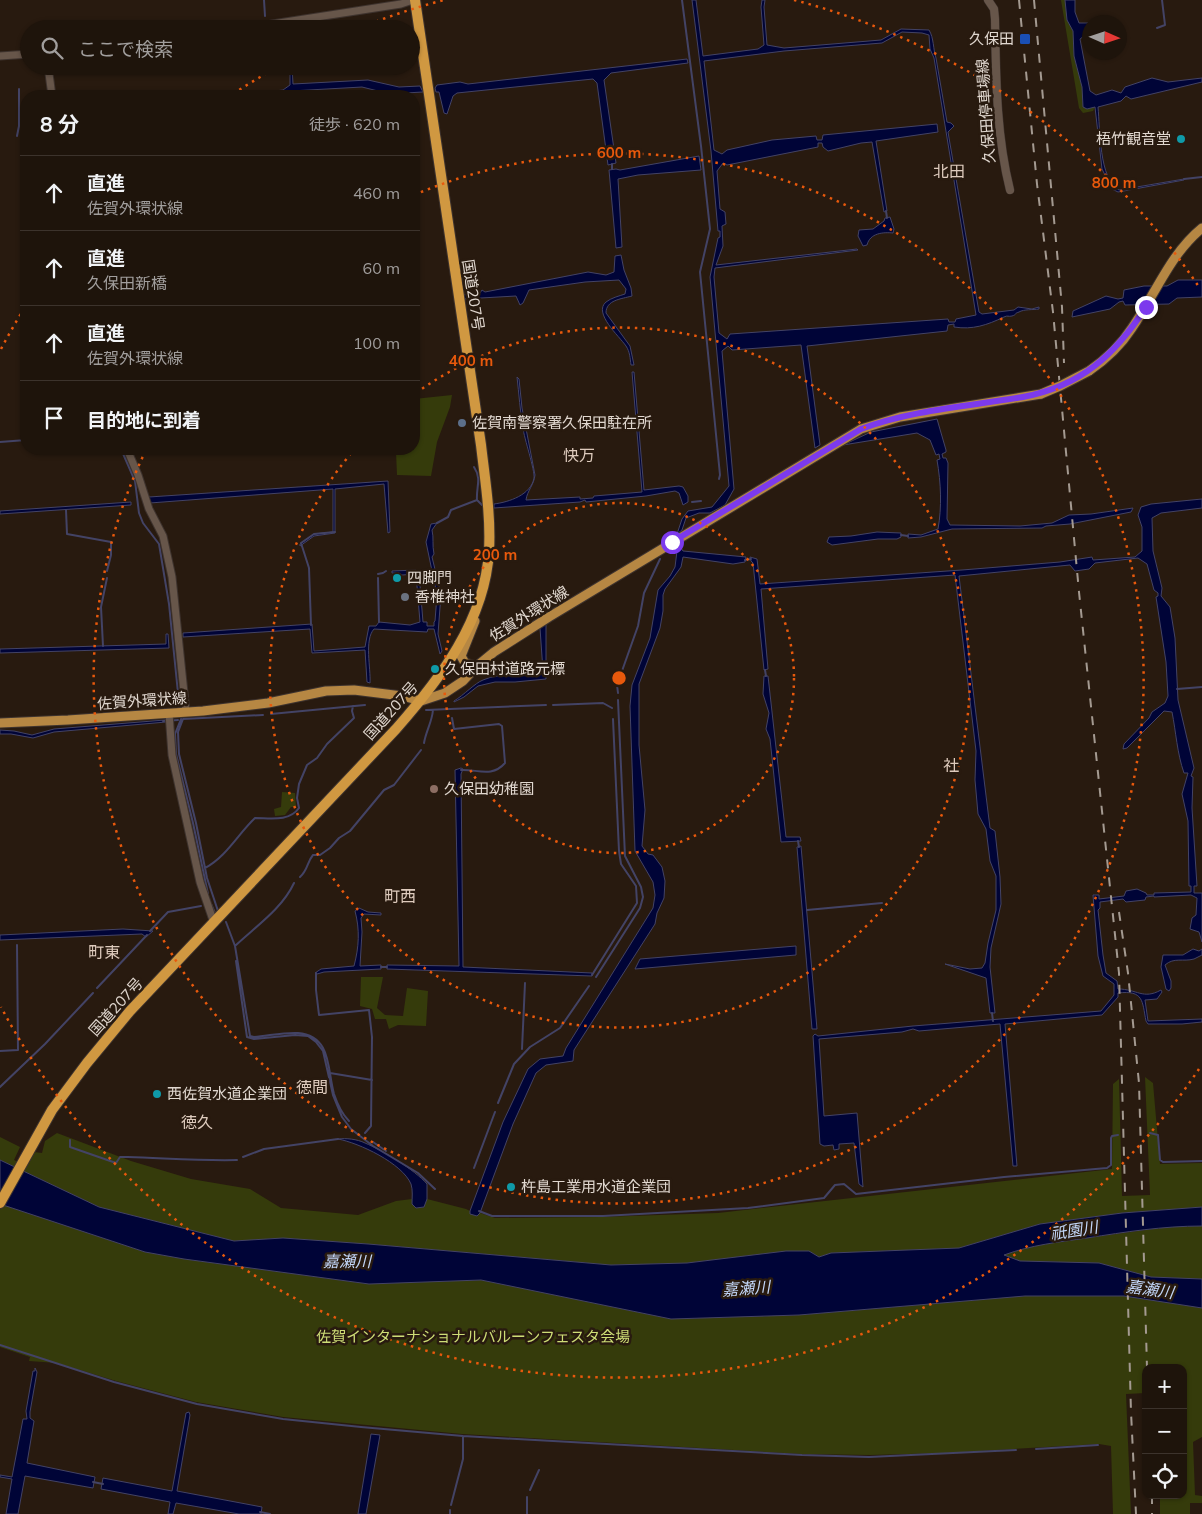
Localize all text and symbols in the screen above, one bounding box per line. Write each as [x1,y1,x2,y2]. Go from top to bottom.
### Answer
north arrow [1082,15,1127,60]
search box [20,20,420,75]
place label: 久保田 [969,29,1014,48]
marker: 久保田 [1018,32,1032,46]
icon: search [38,34,66,62]
text: ここで検索 [78,37,173,61]
street label: 久保田停車場線 [972,58,999,164]
text: 8 分 [40,111,79,137]
text: 徒歩 · 620 m [309,114,400,134]
place label: 梧竹観音堂 [1096,129,1171,148]
marker: 梧竹観音堂 [1175,133,1187,145]
text: 600 m [597,143,641,162]
district label: 北田 [933,161,965,181]
text: 直進 [87,171,125,195]
text: 800 m [1092,173,1136,192]
icon: ahead [40,179,68,207]
text: 460 m [353,183,400,203]
text: 佐賀外環状線 [87,198,183,218]
text: 直進 [87,246,125,270]
icon: ahead [40,254,68,282]
text: 60 m [363,258,400,278]
street label: 国道207号 [458,258,489,332]
text: 久保田新橋 [87,273,167,293]
route end [1135,296,1158,319]
text: 直進 [87,321,125,345]
icon: ahead [40,329,68,357]
text: 100 m [353,333,400,353]
text: 佐賀外環状線 [87,348,183,368]
text: 400 m [449,351,493,370]
icon: arrive [40,404,68,432]
text: 目的地に到着 [87,408,201,432]
place label: 佐賀南警察署久保田駐在所 [472,413,652,432]
marker: 佐賀南警察署久保田駐在所 [456,417,468,429]
district label: 快万 [563,445,595,465]
route start [661,531,684,554]
text: 200 m [473,545,517,564]
place label: 四脚門 [407,568,452,587]
marker: 四脚門 [391,572,403,584]
street label: 佐賀外環状線 [486,582,572,645]
place label: 香椎神社 [415,587,475,606]
marker: 香椎神社 [399,591,411,603]
place label: 久保田村道路元標 [445,659,565,678]
marker: 久保田村道路元標 [429,663,441,675]
centre of rings [610,669,628,687]
street label: 国道207号 [359,678,422,744]
street label: 佐賀外環状線 [96,688,188,713]
district label: 社 [943,755,959,775]
place label: 久保田幼稚園 [444,779,534,798]
marker: 久保田幼稚園 [428,783,440,795]
district label: 町西 [384,886,416,906]
district label: 町東 [88,942,120,962]
street label: 国道207号 [84,974,147,1040]
district label: 徳間 [296,1077,328,1097]
place label: 西佐賀水道企業団 [167,1084,287,1103]
marker: 西佐賀水道企業団 [151,1088,163,1100]
district label: 徳久 [181,1112,213,1132]
place label: 杵島工業用水道企業団 [521,1177,671,1196]
marker: 杵島工業用水道企業団 [505,1181,517,1193]
water label: 祇園川 [1049,1216,1101,1244]
water label: 嘉瀬川 [323,1251,373,1271]
water label: 嘉瀬川 [721,1276,773,1300]
water label: 嘉瀬川 [1125,1276,1177,1303]
park label: 佐賀インターナショナルバルーンフェスタ会場 [316,1327,630,1346]
map controls [1142,1364,1187,1499]
button: + [1142,1364,1187,1409]
button: − [1142,1409,1187,1454]
button: locate [1142,1454,1187,1499]

